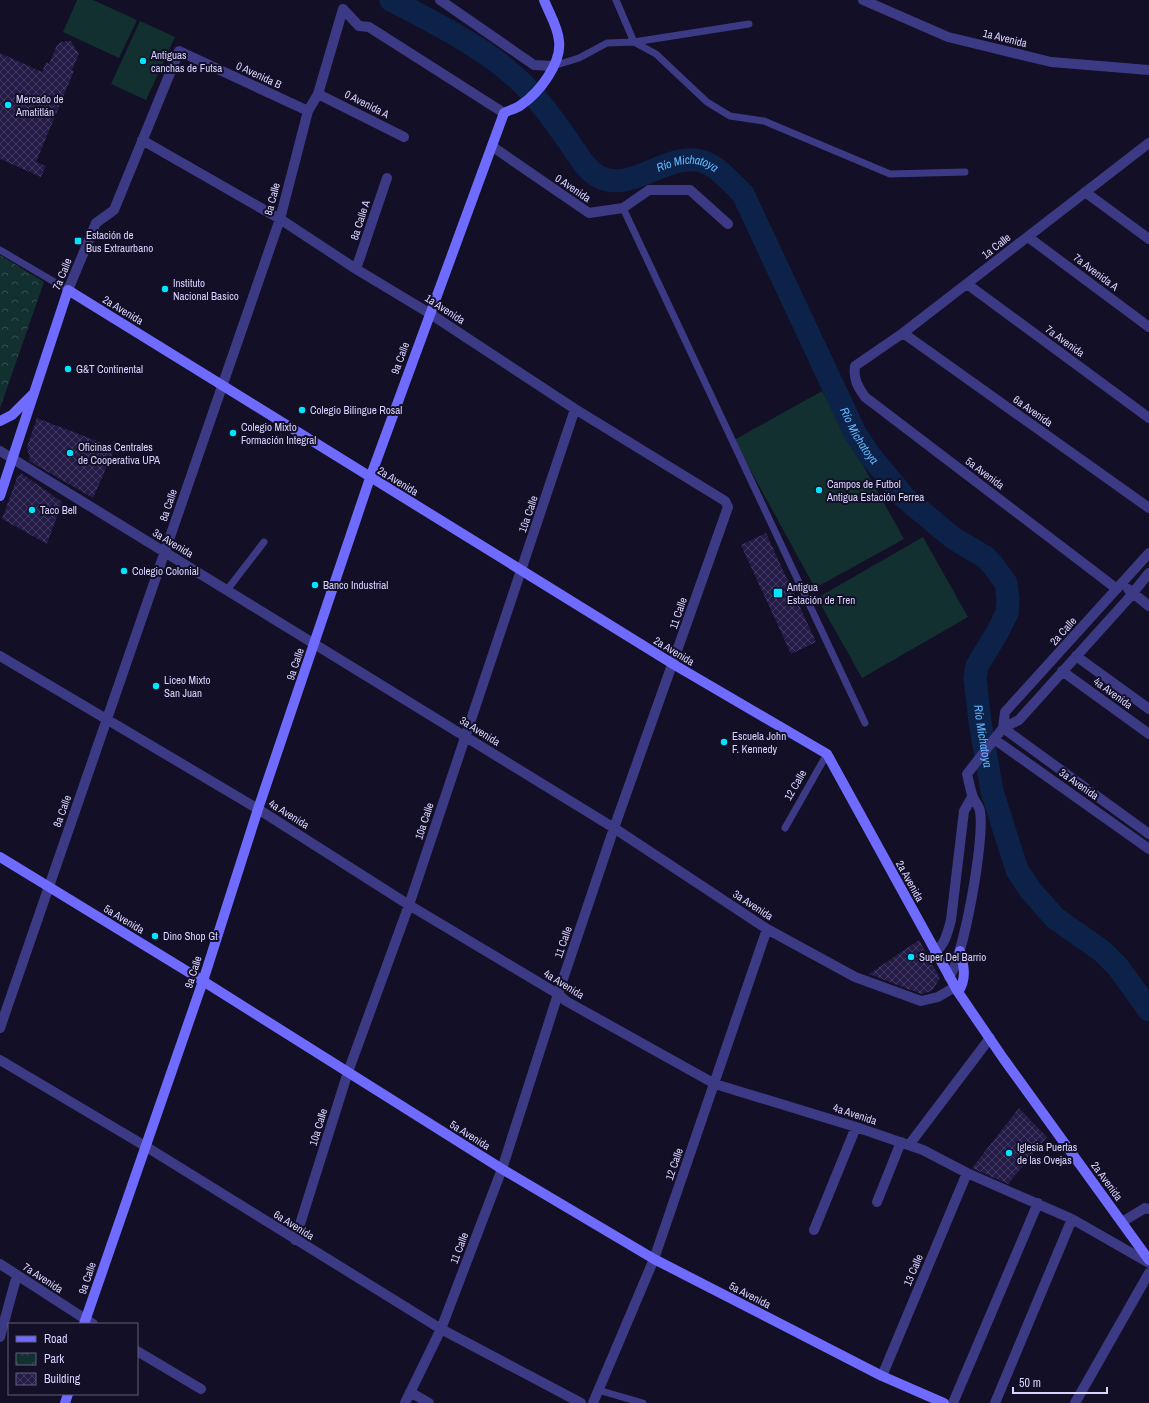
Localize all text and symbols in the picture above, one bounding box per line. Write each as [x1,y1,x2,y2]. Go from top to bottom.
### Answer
street label: 1a Avenida [981,26,1029,50]
place label: Antiguas canchas de Futsa [150,48,222,75]
marker: Antiguas canchas de Futsa [138,56,148,66]
street label: 0 Avenida B [234,58,284,92]
street label: 0 Avenida A [342,87,392,122]
place label: Mercado de Amatitlán [15,92,64,119]
marker: Mercado de Amatitlán [3,100,13,110]
water label: Río Michatoya [654,152,722,176]
street label: 0 Avenida [553,171,593,205]
street label: 8a Calle [261,181,283,217]
street label: 8a Calle A [347,197,373,242]
place label: Estación de Bus Extraurbano [86,228,153,255]
street label: 1a Calle [979,230,1013,262]
marker: Estación de Bus Extraurbano [73,236,83,246]
street label: 7a Avenida A [1071,250,1122,294]
street label: 7a Calle [49,256,75,292]
place label: Instituto Nacional Basico [173,276,239,303]
marker: Instituto Nacional Basico [160,284,170,294]
street label: 1a Avenida [422,291,468,327]
street label: 2a Avenida [100,292,146,328]
street label: 7a Avenida [1043,322,1087,360]
street label: 9a Calle [388,340,412,376]
place label: G&T Continental [76,362,143,376]
marker: G&T Continental [63,364,73,374]
street label: 6a Avenida [1011,392,1055,430]
place label: Colegio Bilingue Rosal [310,403,402,417]
marker: Colegio Bilingue Rosal [297,405,307,415]
water label: Río Michatoya [836,405,882,468]
place label: Colegio Mixto Formación Integral [241,420,316,447]
marker: Colegio Mixto Formación Integral [228,428,238,438]
place label: Oficinas Centrales de Cooperativa UPA [78,440,161,467]
marker: Oficinas Centrales de Cooperativa UPA [65,448,75,458]
street label: 5a Avenida [963,454,1007,492]
street label: 2a Avenida [375,463,421,499]
place label: Campos de Futbol Antigua Estación Ferrea [826,477,924,504]
marker: Campos de Futbol Antigua Estación Ferrea [814,485,824,495]
street label: 8a Calle [156,487,180,523]
street label: 10a Calle [515,494,541,534]
place label: Taco Bell [40,503,77,517]
marker: Taco Bell [27,505,37,515]
street label: 3a Avenida [150,525,196,561]
place label: Colegio Colonial [132,564,199,578]
marker: Colegio Colonial [119,566,129,576]
place label: Banco Industrial [323,578,388,592]
marker: Banco Industrial [310,580,320,590]
place label: Antigua Estación de Tren [786,580,855,607]
marker: Antigua Estación de Tren [772,587,784,599]
street label: 11 Calle [666,595,690,631]
street label: 2a Calle [1047,614,1079,648]
street label: 2a Avenida [651,633,697,669]
street label: 9a Calle [283,646,307,682]
place label: Liceo Mixto San Juan [164,673,211,700]
street label: 4a Avenida [1091,674,1135,712]
marker: Liceo Mixto San Juan [151,681,161,691]
water label: Río Michatoya [970,704,996,769]
street label: 3a Avenida [457,713,503,749]
place label: Escuela John F. Kennedy [732,729,786,756]
marker: Escuela John F. Kennedy [719,737,729,747]
street label: 3a Avenida [1057,765,1101,803]
street label: 12 Calle [781,767,809,803]
street label: 8a Calle [50,793,74,829]
street label: 4a Avenida [266,796,312,832]
street label: 10a Calle [411,801,437,841]
street label: 2a Avenida [893,858,927,904]
street label: 3a Avenida [730,887,776,923]
street label: 5a Avenida [101,901,147,937]
street label: 11 Calle [551,924,575,960]
place label: Dino Shop Gt [163,929,218,943]
marker: Dino Shop Gt [150,931,160,941]
place label: Super Del Barrio [919,950,986,964]
marker: Super Del Barrio [906,952,916,962]
street label: 9a Calle [181,954,205,990]
street label: 4a Avenida [541,966,587,1002]
street label: 4a Avenida [831,1100,879,1128]
street label: 10a Calle [306,1107,330,1147]
street label: 5a Avenida [447,1117,493,1153]
place label: Iglesia Puertas de las Ovejas [1017,1140,1078,1167]
street label: 12 Calle [662,1146,686,1182]
marker: Iglesia Puertas de las Ovejas [1004,1148,1014,1158]
street label: 2a Avenida [1088,1159,1126,1203]
street label: 6a Avenida [271,1207,317,1243]
street label: 11 Calle [447,1230,471,1266]
street label: 13 Calle [900,1252,926,1288]
street label: 7a Avenida [20,1260,66,1296]
street label: 9a Calle [75,1260,99,1296]
street label: 5a Avenida [727,1279,773,1311]
legend [8,1323,138,1395]
text: Road [44,1331,68,1347]
text: Park [44,1351,64,1367]
scale bar [1013,1369,1107,1395]
text: Building [44,1371,81,1387]
text: 50 m [1019,1375,1041,1391]

